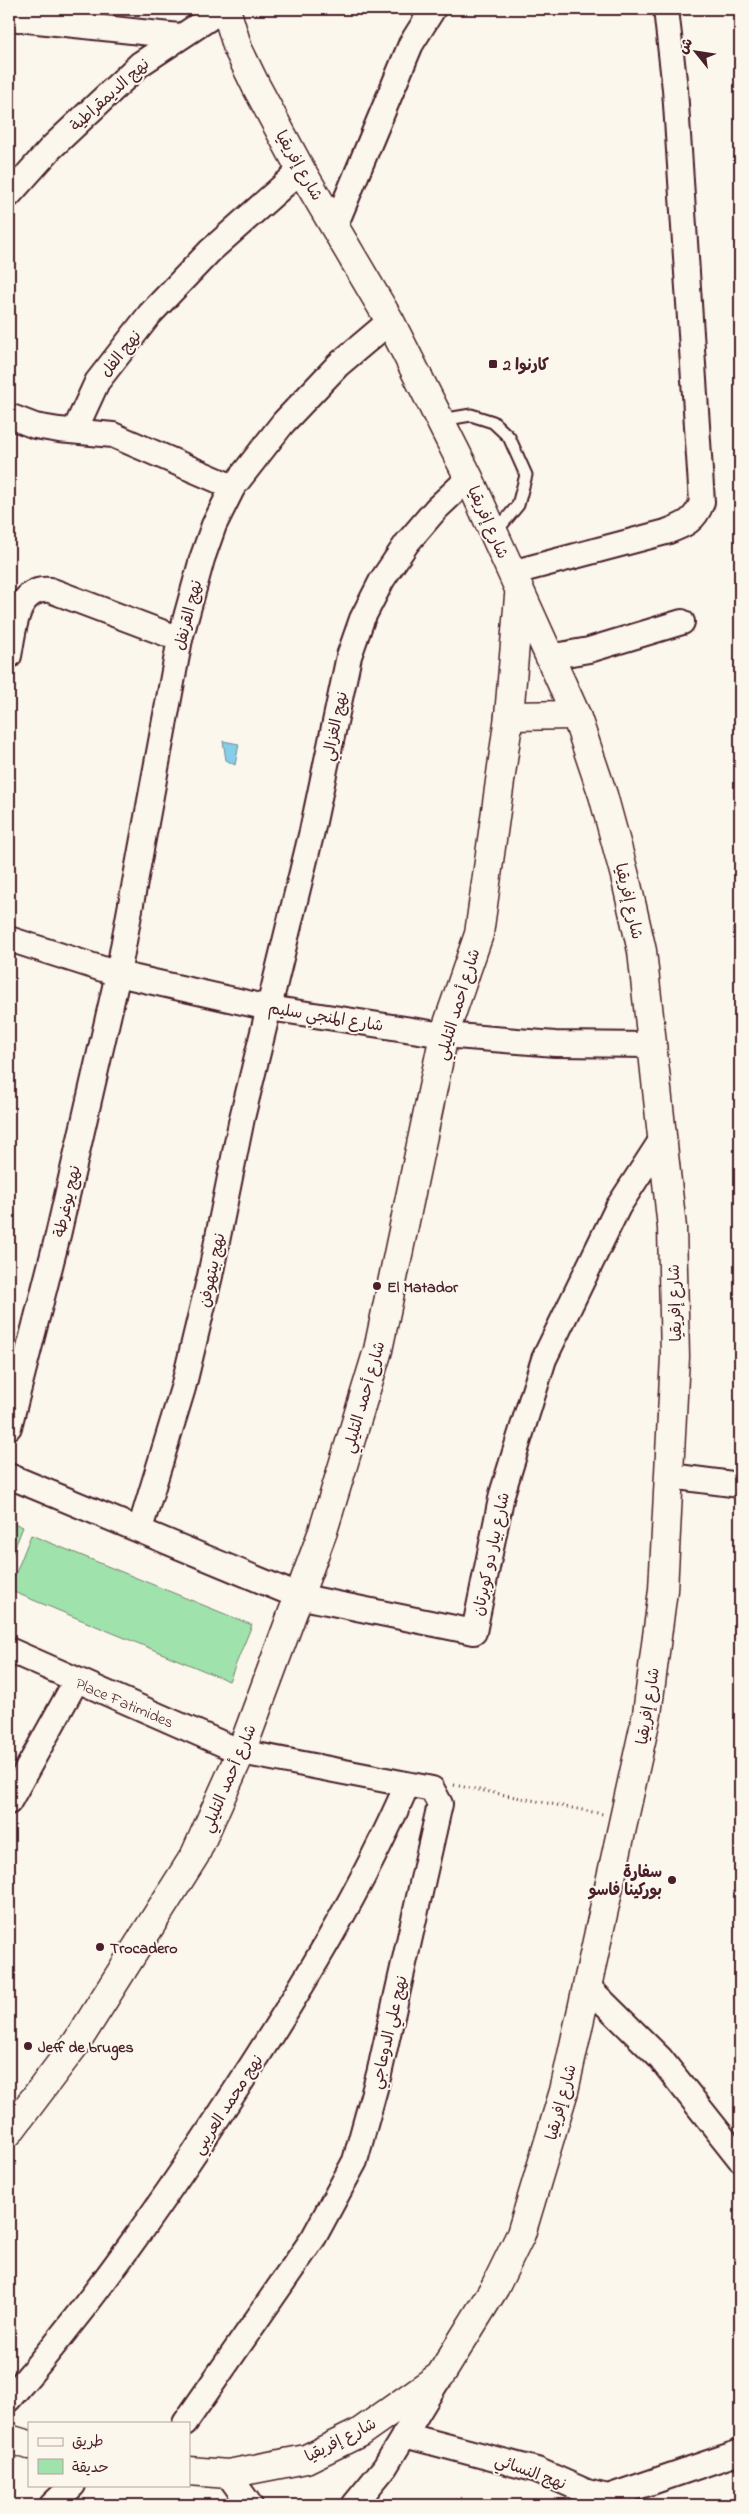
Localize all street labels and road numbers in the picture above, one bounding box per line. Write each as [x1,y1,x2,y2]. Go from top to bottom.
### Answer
street label: نهج الديمقراطية [65,53,155,138]
street label: شارع إفريقيا [268,126,328,206]
street label: نهج الفل [95,326,148,383]
street label: شارع إفريقيا [460,482,514,563]
street label: نهج القرنفل [169,578,209,653]
street label: نهج الغزالي [317,689,356,764]
street label: شارع إفريقيا [608,861,648,942]
street label: شارع أحمد التليلي [431,946,488,1064]
street label: شارع المنجي سليم [266,997,385,1040]
street label: نهج يوغرطة [48,1163,88,1240]
street label: نهج بيتهوفن [193,1231,233,1310]
street label: شارع إفريقيا [663,1264,689,1342]
street label: شارع أحمد التليلي [337,1339,393,1457]
street label: شارع بيار دو كوبرتان [467,1490,517,1619]
street label: شارع إفريقيا [631,1666,667,1747]
street label: Place Fatimides [71,1672,177,1735]
street label: شارع أحمد التليلي [196,1721,264,1837]
street label: نهج علي الدوعاجي [365,1973,416,2092]
street label: نهج محمد العريبي [187,2050,271,2160]
street label: شارع إفريقيا [540,2062,584,2143]
street label: شارع إفريقيا [301,2412,381,2469]
street label: نهج النسائي [491,2449,569,2498]

